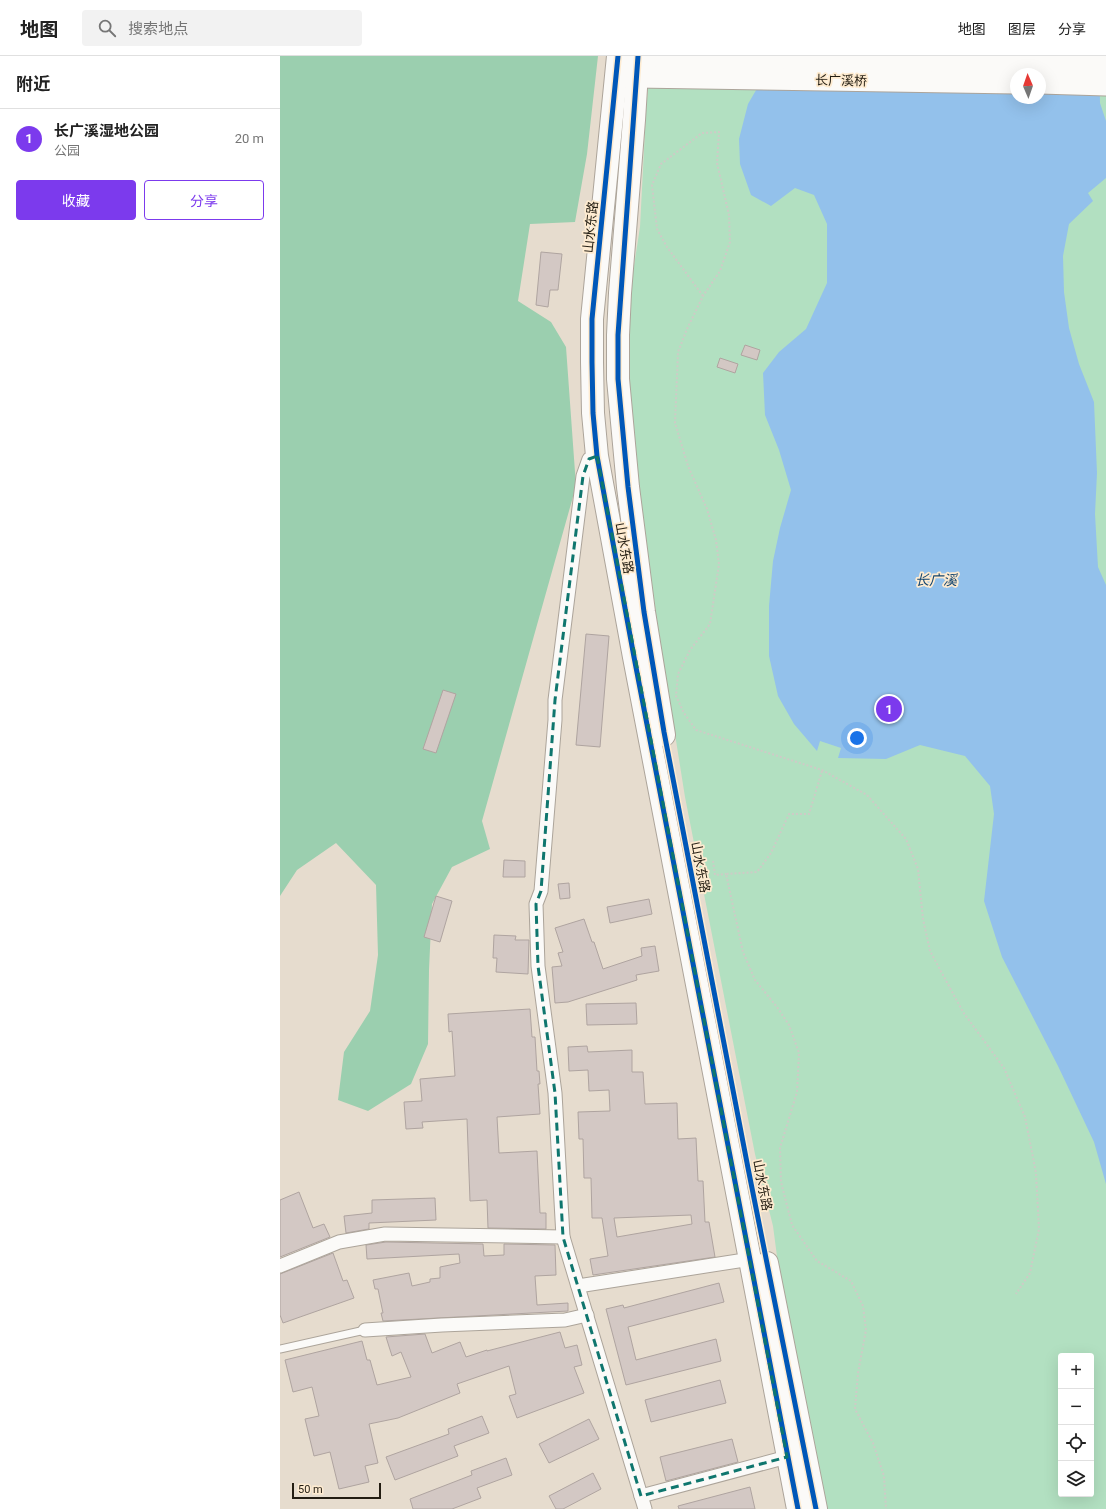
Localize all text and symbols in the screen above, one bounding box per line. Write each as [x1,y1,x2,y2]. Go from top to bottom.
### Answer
search box [82,10,362,46]
icon: search [96,17,118,39]
text: 地图 [20,18,58,41]
text: 搜索地点 [128,20,188,38]
text: 地图 [958,21,986,37]
text: 图层 [1008,21,1036,37]
text: 分享 [1058,21,1086,37]
north arrow [1010,68,1046,104]
street label: 长广溪桥 [815,73,867,88]
text: 附近 [16,74,50,94]
text: 长广溪湿地公园 [54,122,159,140]
text: 1 [25,131,33,146]
text: 20 m [235,131,264,146]
text: 公园 [54,143,80,158]
button: 收藏 [16,180,136,220]
button: 分享 [144,180,264,220]
street label: 山水东路 [580,200,601,254]
street label: 山水东路 [613,521,636,575]
water label: 长广溪 [915,572,959,588]
pin: 1 [876,694,902,724]
your location [847,728,867,748]
street label: 山水东路 [688,840,713,894]
street label: 山水东路 [750,1158,775,1212]
map controls [1058,1353,1094,1497]
button: + [1058,1353,1094,1389]
button: − [1058,1389,1094,1425]
button: locate [1058,1425,1094,1461]
button: layers [1058,1461,1094,1497]
scale bar [292,1481,381,1500]
text: 50 m [298,1483,323,1496]

